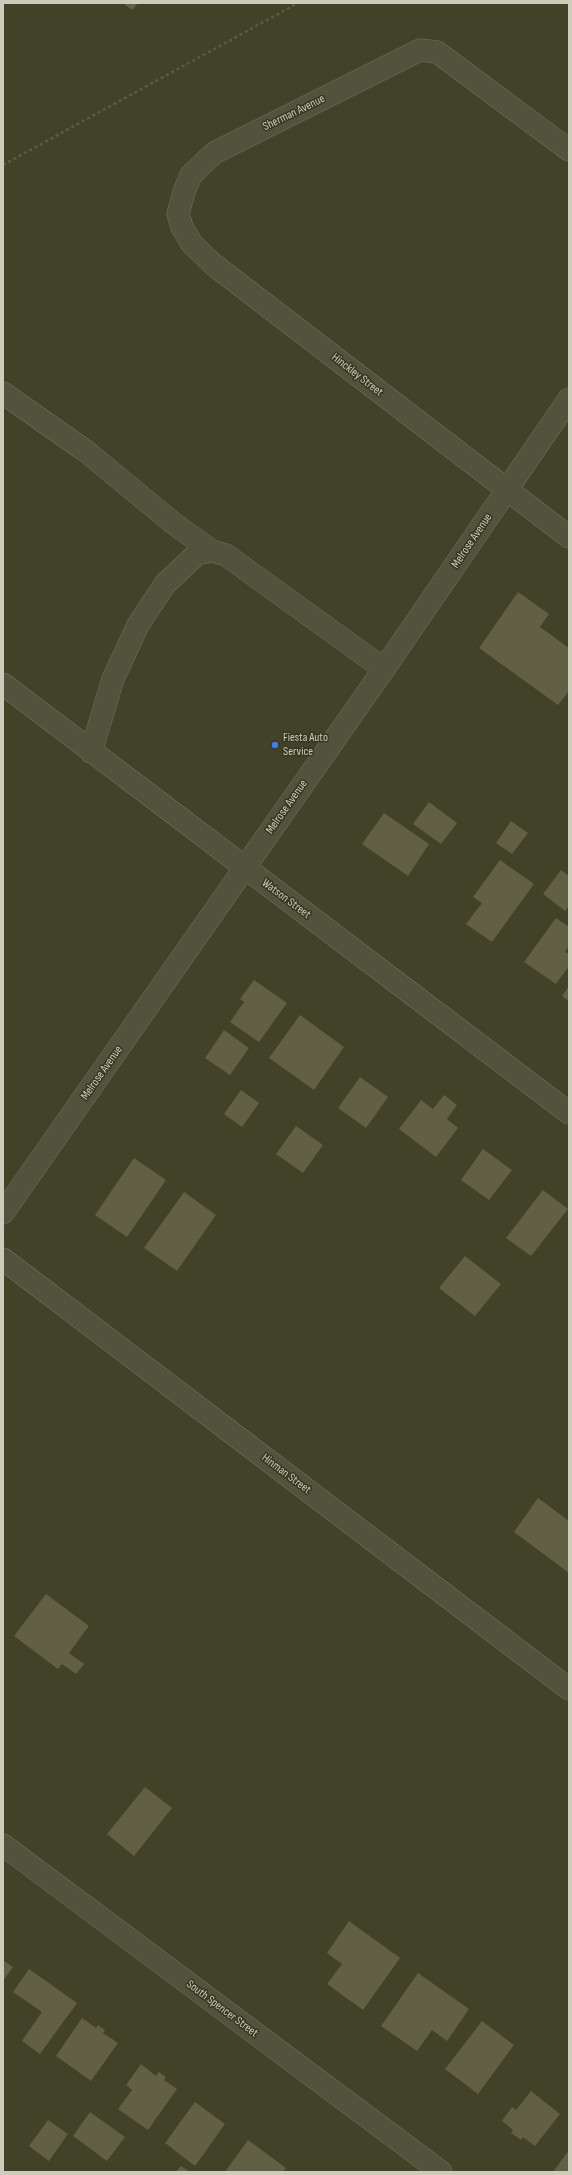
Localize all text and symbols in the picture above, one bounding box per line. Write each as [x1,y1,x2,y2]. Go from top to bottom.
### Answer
street label: Sherman Avenue [261,92,327,134]
street label: Hinckley Street [328,350,386,400]
street label: Melrose Avenue [448,511,496,571]
place label: Fiesta Auto Service [283,731,328,759]
marker: Fiesta Auto Service [270,740,280,750]
street label: Melrose Avenue [263,777,311,837]
street label: Watson Street [259,876,313,922]
street label: Melrose Avenue [78,1043,126,1103]
street label: Hinman Street [258,1451,314,1497]
street label: South Spencer Street [183,1977,261,2041]

